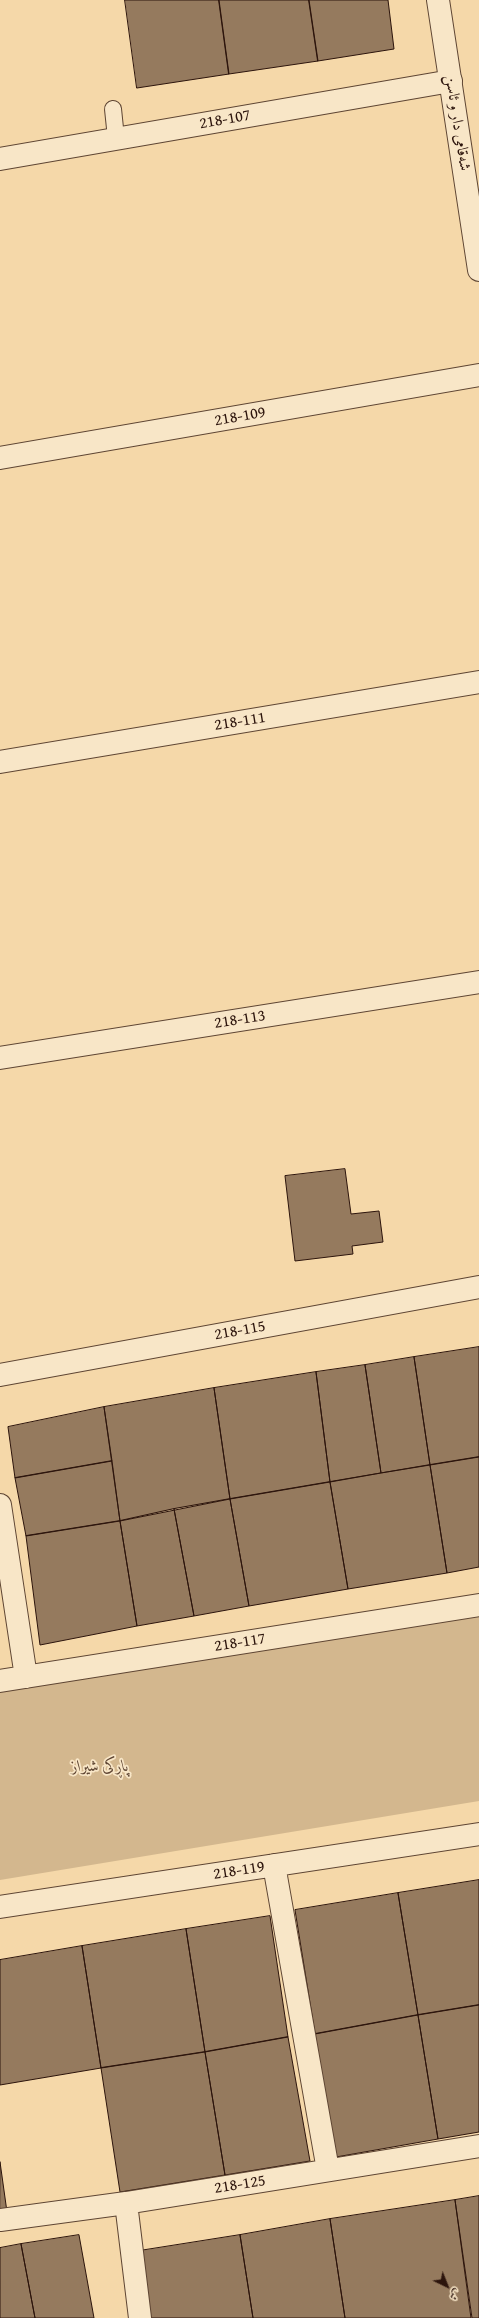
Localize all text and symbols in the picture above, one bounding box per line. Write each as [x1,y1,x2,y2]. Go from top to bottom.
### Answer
street label: شەقامی دار و ئاسن [440,74,474,172]
street label: 218-107 [198,106,252,134]
street label: 218-109 [213,403,267,431]
street label: 218-111 [213,708,267,736]
street label: 218-113 [213,1006,267,1034]
street label: 218-115 [213,1317,267,1345]
street label: 218-117 [213,1629,267,1657]
park label: پاڕکی شیراز [71,1757,129,1777]
street label: 218-119 [212,1857,266,1885]
street label: 218-125 [213,2171,267,2199]
north arrow [427,2266,467,2306]
text: ش [446,2285,465,2304]

